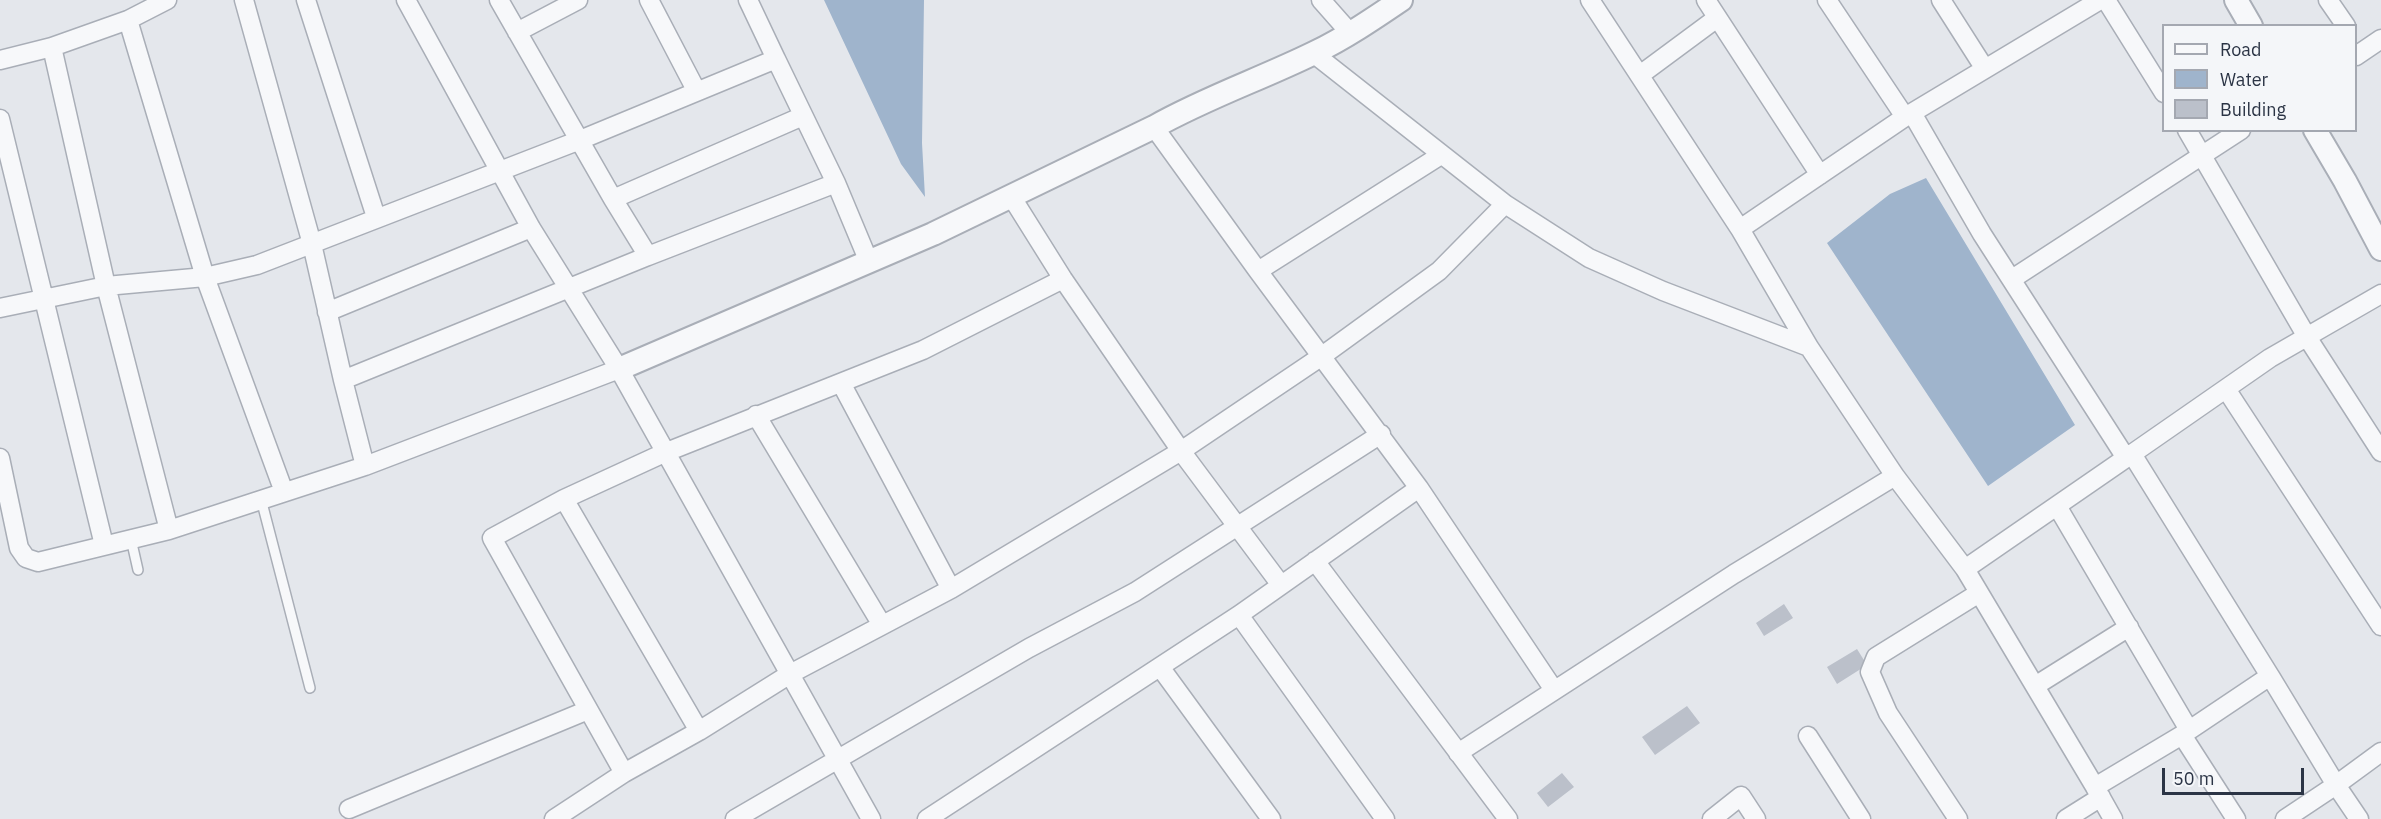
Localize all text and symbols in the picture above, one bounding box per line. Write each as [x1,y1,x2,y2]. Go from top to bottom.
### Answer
legend [2162,24,2357,132]
text: Road [2220,38,2261,61]
text: Water [2220,68,2268,91]
text: Building [2220,98,2286,121]
scale bar [2165,756,2308,794]
text: 50 m [2173,767,2215,790]

